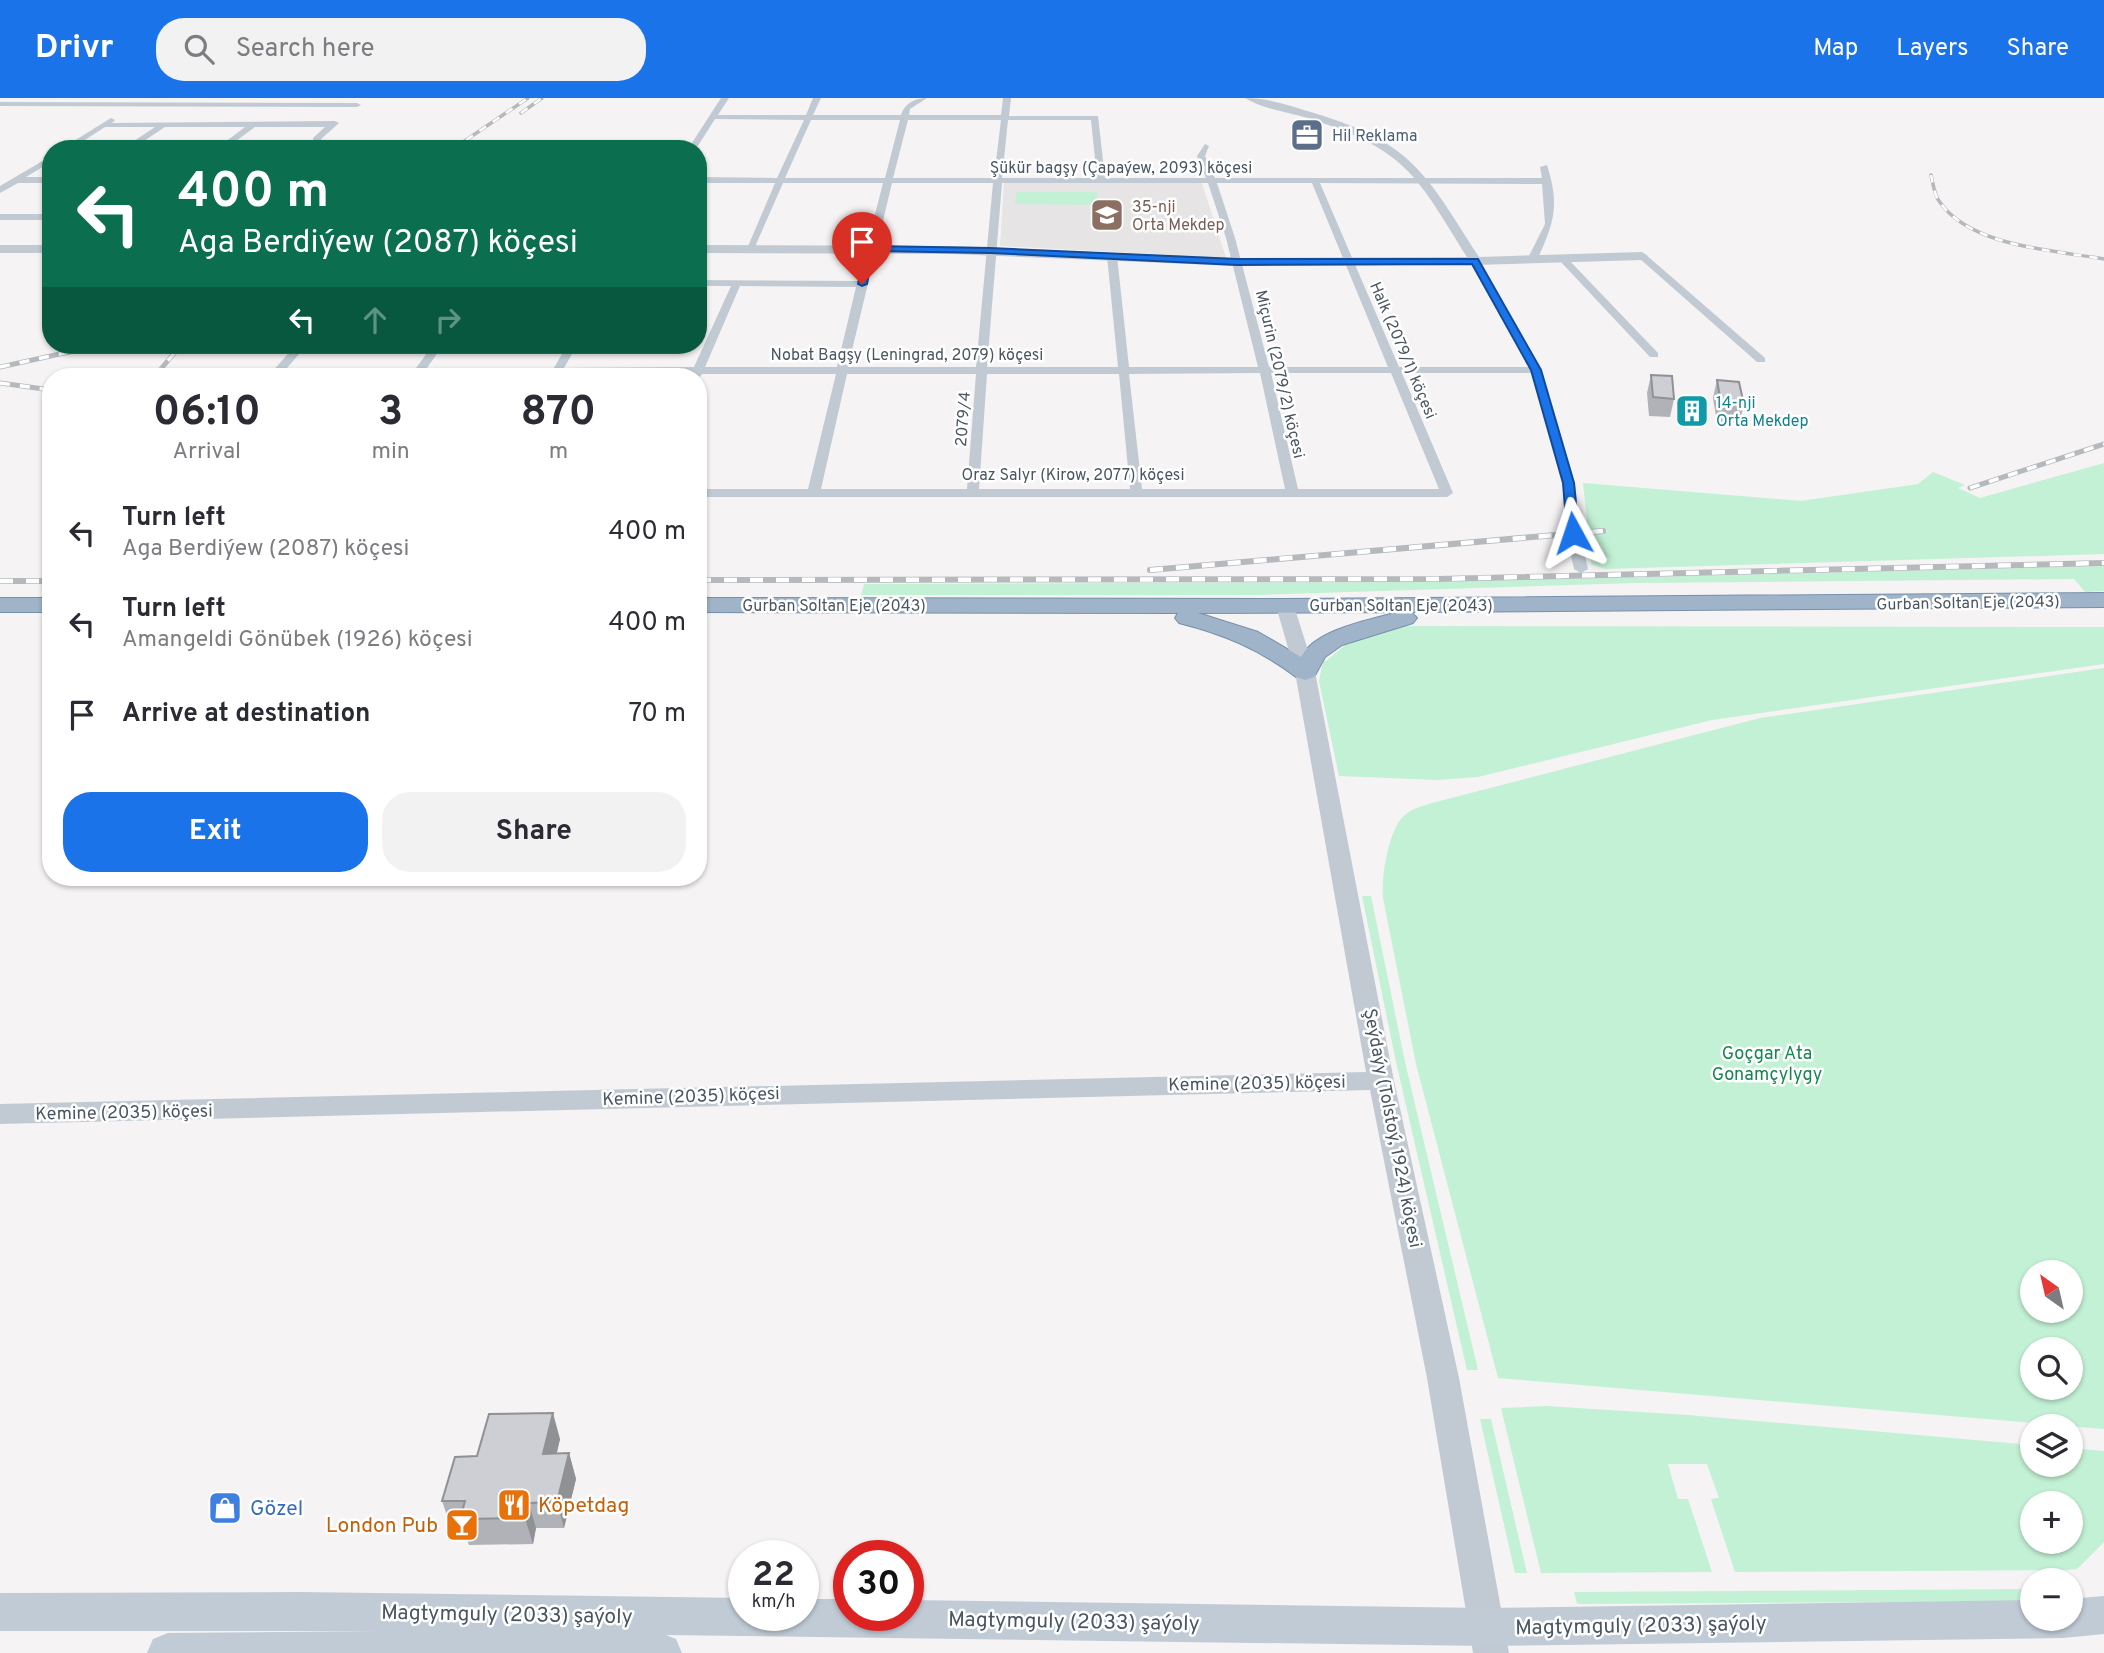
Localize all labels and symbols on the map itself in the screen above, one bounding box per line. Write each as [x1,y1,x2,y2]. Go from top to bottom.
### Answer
office icon: Hil Reklama [1288,116,1326,154]
place label: Hil Reklama [1332,127,1417,147]
street label: Şükür bagşy (Çapaýew, 2093) köçesi [990,159,1252,179]
school or university icon: 35-nji Orta Mekdep [1088,196,1126,234]
place label: 35-nji Orta Mekdep [1132,198,1225,236]
pin [832,212,892,284]
street label: Halk (2079/1) köçesi [1364,279,1440,422]
street label: Miçurin (2079/2) köçesi [1250,288,1308,460]
street label: Nobat Bagşy (Leningrad, 2079) köçesi [771,346,1043,366]
street label: 2079/4 [952,391,976,447]
building icon: 14-nji Orta Mekdep [1673,392,1711,430]
place label: 14-nji Orta Mekdep [1716,394,1809,432]
street label: Oraz Salyr (Kirow, 2077) köçesi [962,466,1184,486]
position arrow [1536,496,1610,570]
street label: Gurban Soltan Eje (2043) [1876,592,2060,616]
street label: Gurban Soltan Eje (2043) [742,597,926,617]
street label: Gurban Soltan Eje (2043) [1309,597,1493,617]
street label: Şeýdaýy (Tolstoý, 1924) köçesi [1357,1007,1426,1250]
park label: Goçgar Ata Gonamçylygy [1712,1043,1822,1087]
street label: Kemine (2035) köçesi [1168,1071,1346,1098]
street label: Kemine (2035) köçesi [602,1083,780,1112]
street label: Kemine (2035) köçesi [35,1100,213,1127]
north arrow [2020,1260,2082,1323]
restaurant icon: Köpetdag [495,1486,533,1524]
shop icon: Gözel [206,1489,244,1527]
place label: Köpetdag [538,1493,629,1520]
place label: Gözel [250,1496,303,1523]
bar icon: London Pub [443,1506,481,1544]
place label: London Pub [326,1513,438,1540]
speed limit sign: 30 [833,1540,924,1631]
street label: Magtymguly (2033) şaýoly [381,1600,633,1631]
street label: Magtymguly (2033) şaýoly [948,1607,1200,1638]
street label: Magtymguly (2033) şaýoly [1515,1611,1767,1642]

